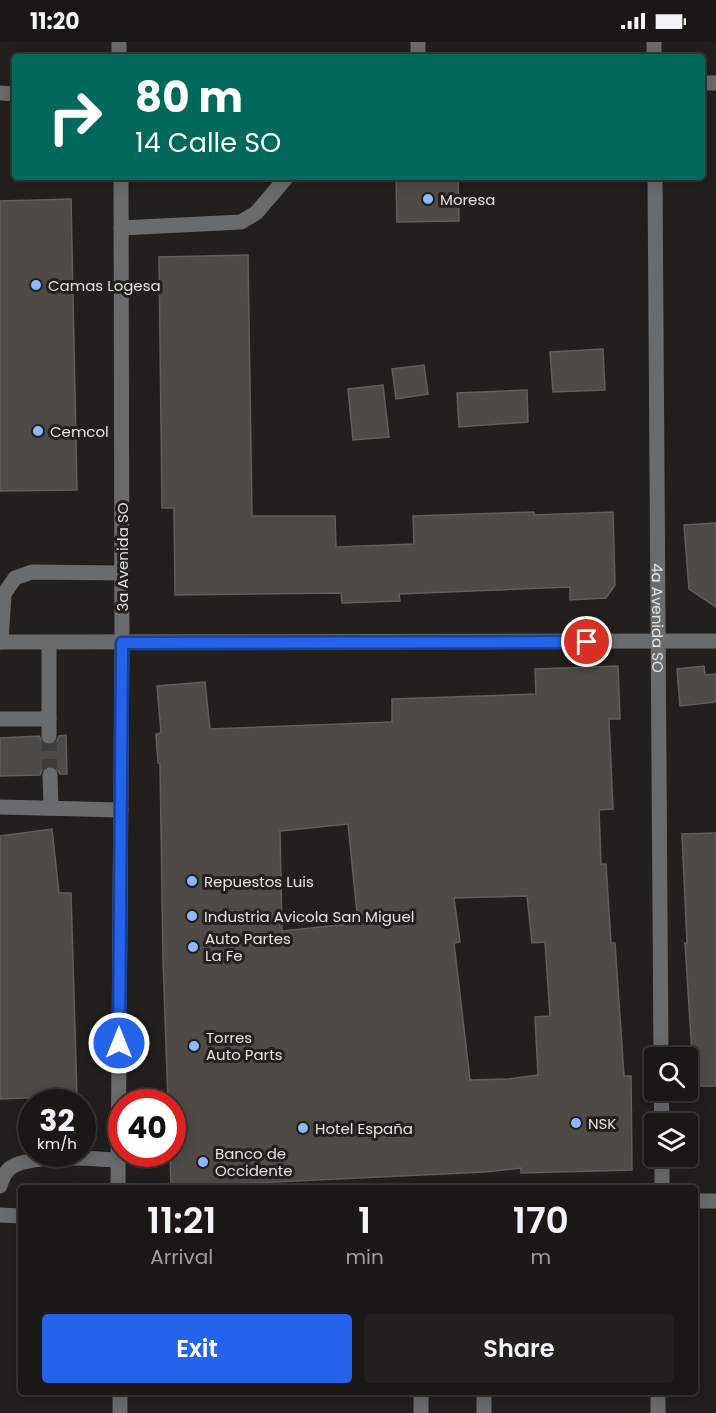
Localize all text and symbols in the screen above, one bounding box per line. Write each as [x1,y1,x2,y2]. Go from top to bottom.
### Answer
text: 11:20 [30,6,80,37]
text: 80 m [135,68,243,127]
icon: right [36,78,114,156]
text: 14 Calle SO [135,124,281,161]
place label: Moresa [440,189,495,210]
marker: Moresa [421,192,435,206]
place label: Camas Logesa [48,275,161,296]
marker: Camas Logesa [29,278,43,292]
place label: Cemcol [50,421,109,442]
marker: Cemcol [31,424,45,438]
street label: 3a Avenida SO [112,502,133,611]
street label: 4a Avenida SO [647,563,669,673]
pin [561,616,612,667]
icon: arrive [570,625,603,658]
place label: Repuestos Luis [204,871,314,892]
marker: Repuestos Luis [185,874,199,888]
place label: Industria Avicola San Miguel [204,906,414,927]
marker: Industria Avicola San Miguel [185,909,199,923]
place label: Auto Partes La Fe [205,928,291,966]
marker: Auto Partes La Fe [186,940,200,954]
position arrow [87,1011,151,1075]
place label: Torres Auto Parts [206,1027,283,1065]
marker: Torres Auto Parts [187,1039,201,1053]
map controls [644,1047,698,1167]
button: search [644,1047,698,1101]
speed limit sign: 40 [108,1089,186,1167]
text: 32 [39,1099,75,1142]
place label: NSK [588,1113,616,1134]
button: layers [644,1113,698,1167]
marker: NSK [569,1116,583,1130]
place label: Hotel España [315,1118,413,1139]
marker: Hotel España [296,1121,310,1135]
text: km/h [37,1133,77,1154]
place label: Banco de Occidente [215,1143,293,1181]
marker: Banco de Occidente [196,1155,210,1169]
text: 11:21 [147,1195,216,1246]
text: 1 [358,1195,371,1246]
text: 170 [513,1195,569,1246]
text: Arrival [150,1243,213,1271]
text: min [345,1243,384,1271]
text: m [531,1243,551,1271]
button: Exit [42,1314,352,1383]
button: Share [364,1314,674,1383]

